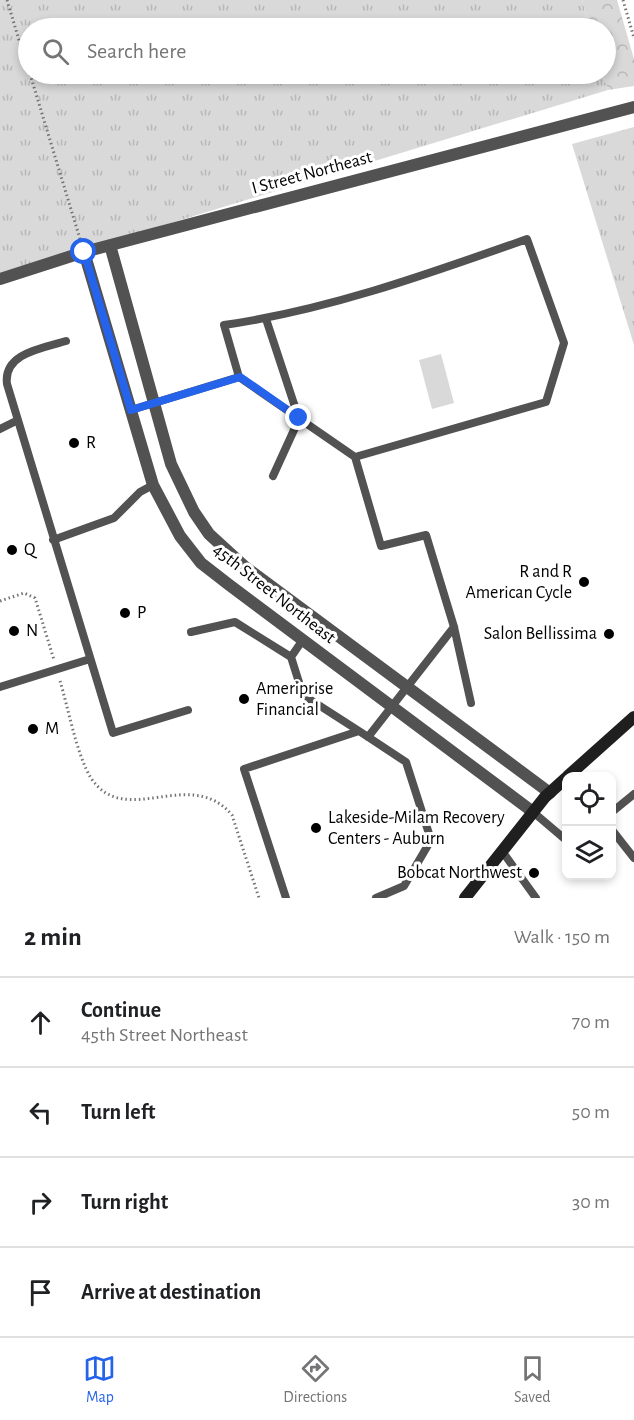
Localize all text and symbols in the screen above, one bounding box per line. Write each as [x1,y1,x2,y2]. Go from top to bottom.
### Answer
search box [18,18,616,84]
icon: search [39,35,72,68]
text: Search here [87,40,186,62]
street label: I Street Northeast [250,148,374,198]
route start [70,238,96,264]
route end [285,404,311,430]
place label: R [86,434,96,452]
marker: R [67,436,81,450]
place label: Q [24,541,38,559]
street label: 45th Street Northeast [209,541,339,647]
marker: Q [5,543,19,557]
place label: R and R American Cycle [465,563,572,602]
marker: R and R American Cycle [577,575,591,589]
place label: P [137,604,146,622]
marker: P [118,606,132,620]
place label: N [26,622,38,640]
marker: N [7,624,21,638]
place label: Salon Bellissima [484,625,597,643]
marker: Salon Bellissima [602,627,616,641]
place label: Ameriprise Financial [256,680,333,719]
marker: Ameriprise Financial [237,692,251,706]
place label: M [45,720,59,738]
marker: M [26,722,40,736]
map controls [562,772,616,880]
button: locate [562,772,616,826]
place label: Lakeside-Milam Recovery Centers - Auburn [328,809,505,848]
marker: Lakeside-Milam Recovery Centers - Auburn [309,821,323,835]
button: layers [562,826,616,880]
place label: Bobcat Northwest [397,864,522,882]
marker: Bobcat Northwest [527,866,541,880]
text: 2 min [24,924,82,950]
text: Walk · 150 m [514,927,610,947]
text: Continue [81,999,161,1021]
icon: ahead [24,1006,57,1039]
text: 70 m [572,1012,610,1032]
text: 45th Street Northeast [81,1025,248,1045]
icon: left [24,1096,57,1129]
text: Turn left [81,1101,155,1123]
text: 50 m [572,1102,610,1122]
icon: right [24,1186,57,1219]
text: Turn right [81,1191,168,1213]
text: 30 m [572,1192,610,1212]
icon: arrive [24,1276,57,1309]
text: Arrive at destination [81,1281,261,1303]
tab: Map [83,1352,116,1407]
tab: Directions [283,1352,347,1407]
tab: Saved [514,1352,551,1407]

